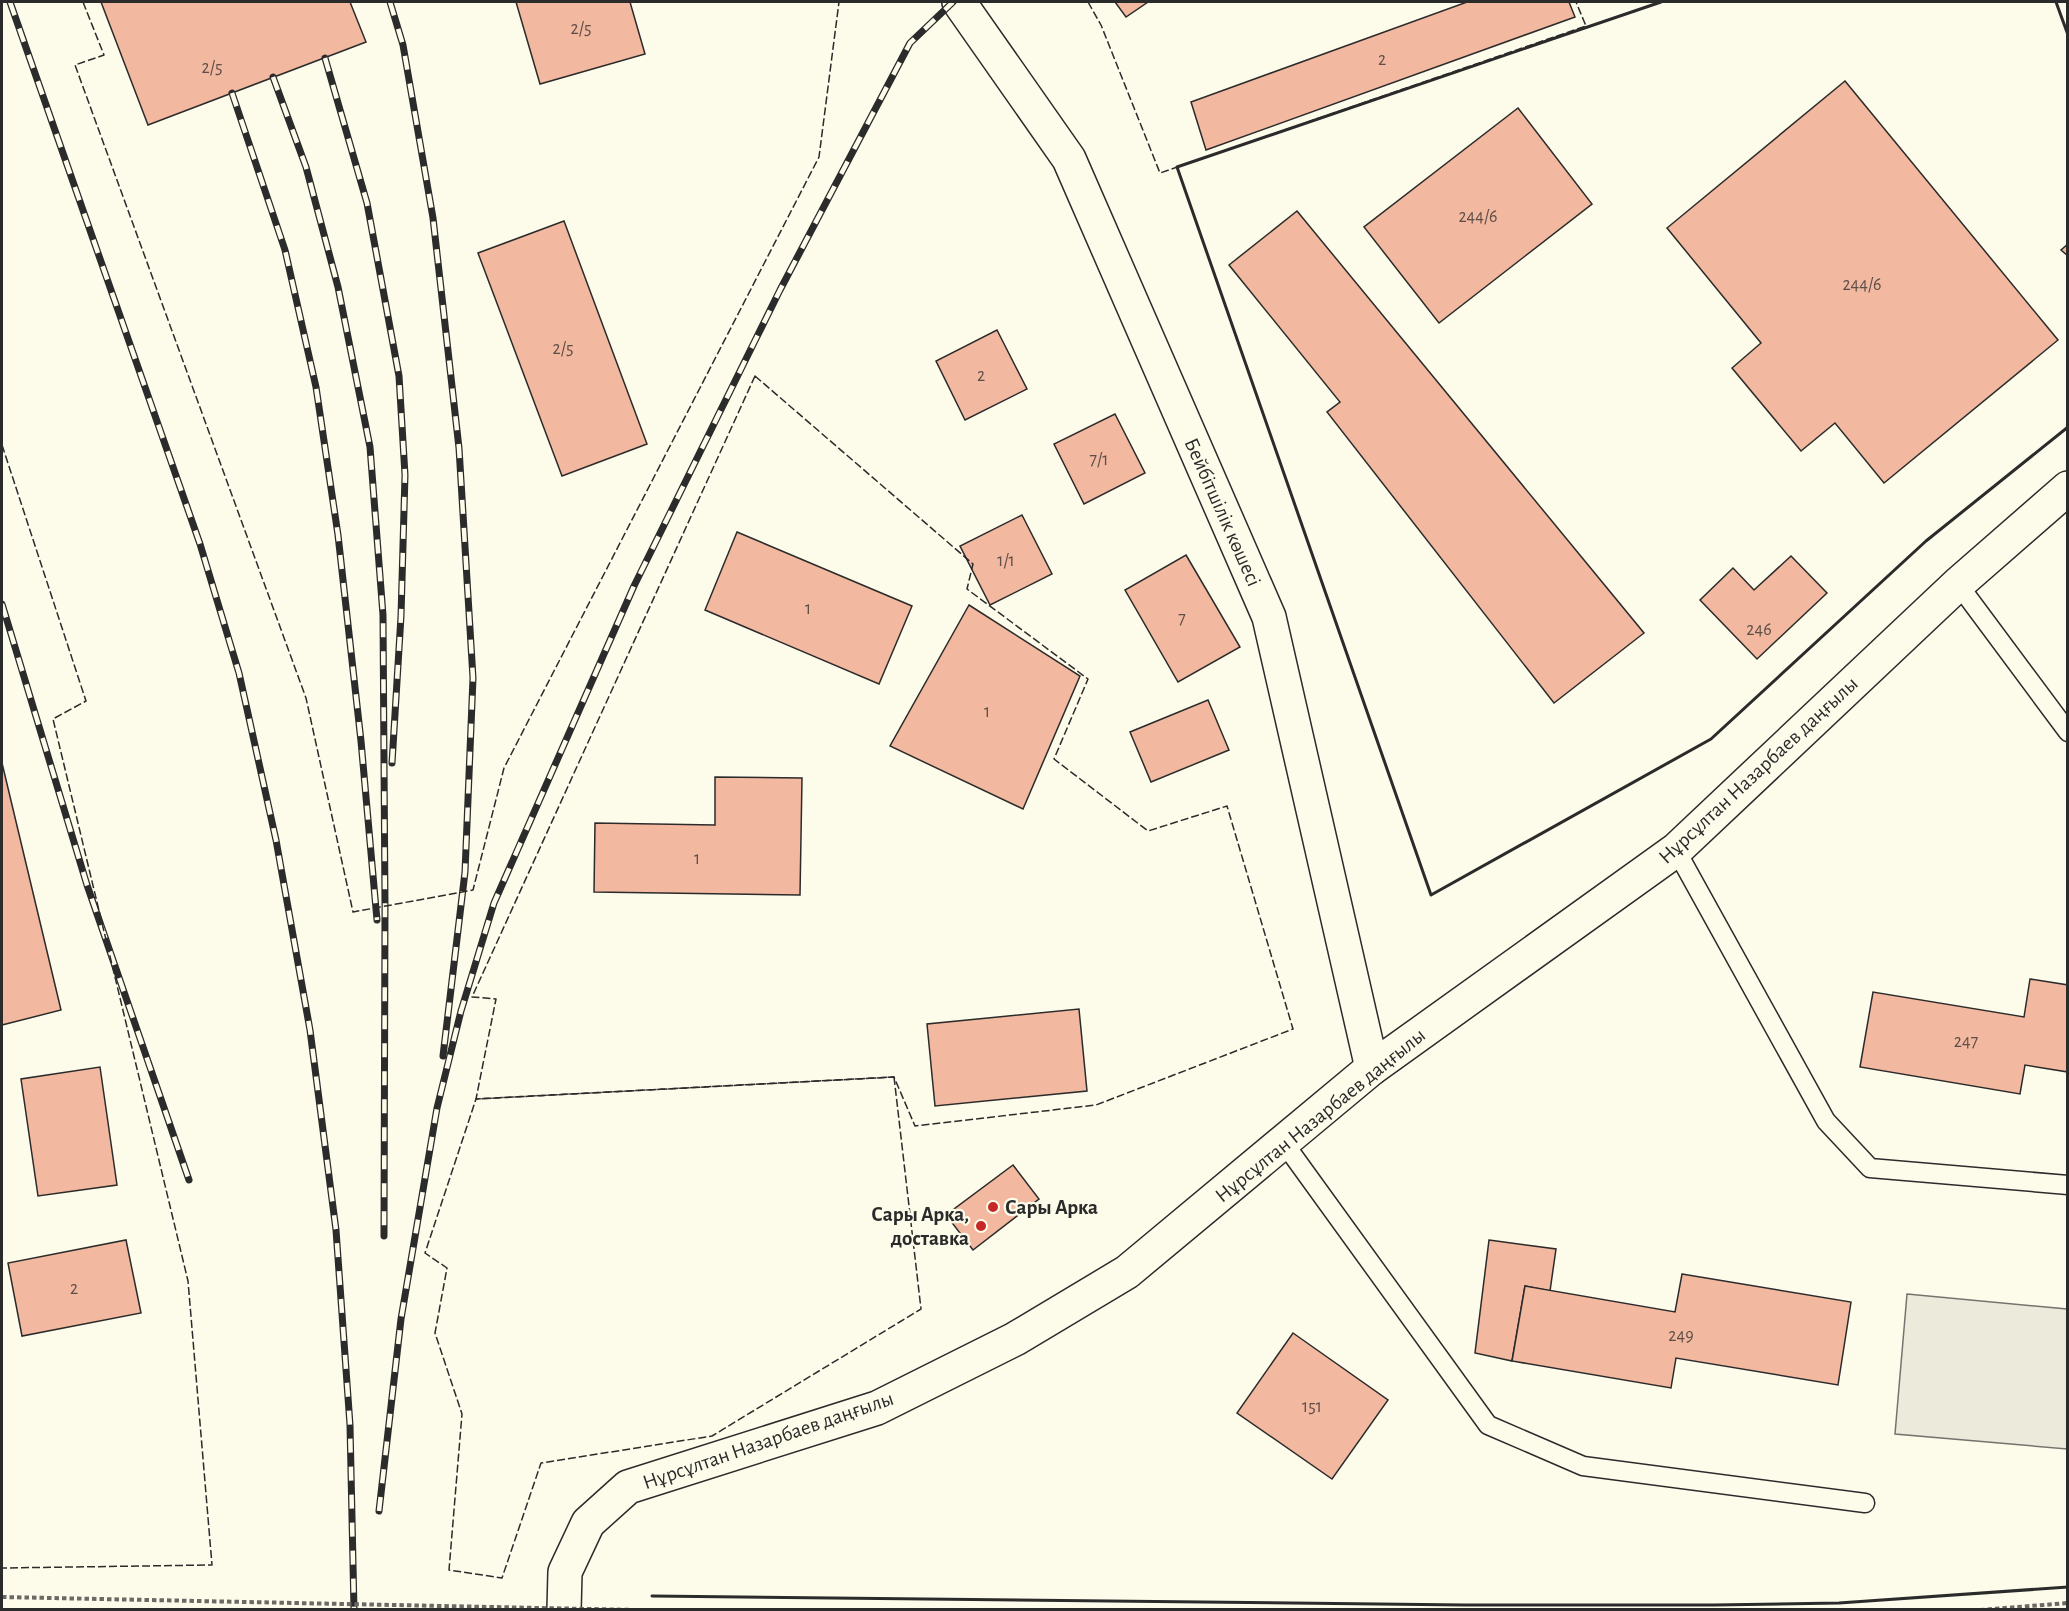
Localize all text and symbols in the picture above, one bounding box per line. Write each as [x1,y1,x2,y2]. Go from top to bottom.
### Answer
house number: 2/5 [571,20,591,38]
house number: 2 [1378,51,1386,69]
house number: 2/5 [202,59,222,77]
house number: 244/6 [1458,208,1498,226]
house number: 244/6 [1842,276,1882,294]
house number: 2/5 [553,340,573,358]
house number: 2 [977,367,985,385]
street label: Бейбітшілік көшесі [1180,435,1265,590]
house number: 7/1 [1090,451,1108,469]
house number: 1/1 [997,552,1015,570]
house number: 1 [805,600,811,618]
house number: 7 [1178,610,1186,628]
house number: 246 [1746,621,1772,639]
street label: Нұрсұлтан Назарбаев даңғылы [1655,673,1862,868]
house number: 1 [984,703,990,721]
house number: 1 [694,850,700,868]
street label: Нұрсұлтан Назарбаев даңғылы [1211,1024,1429,1207]
house number: 247 [1954,1033,1978,1051]
place label: Сары Арка [1005,1197,1098,1218]
marker: Сары Арка [986,1200,1000,1214]
place label: Сары Арка, доставка [871,1204,969,1249]
marker: Сары Арка, доставка [974,1219,988,1233]
house number: 2 [70,1280,78,1298]
house number: 249 [1668,1327,1694,1345]
street label: Нұрсұлтан Назарбаев даңғылы [640,1388,896,1493]
house number: 151 [1302,1398,1322,1416]

